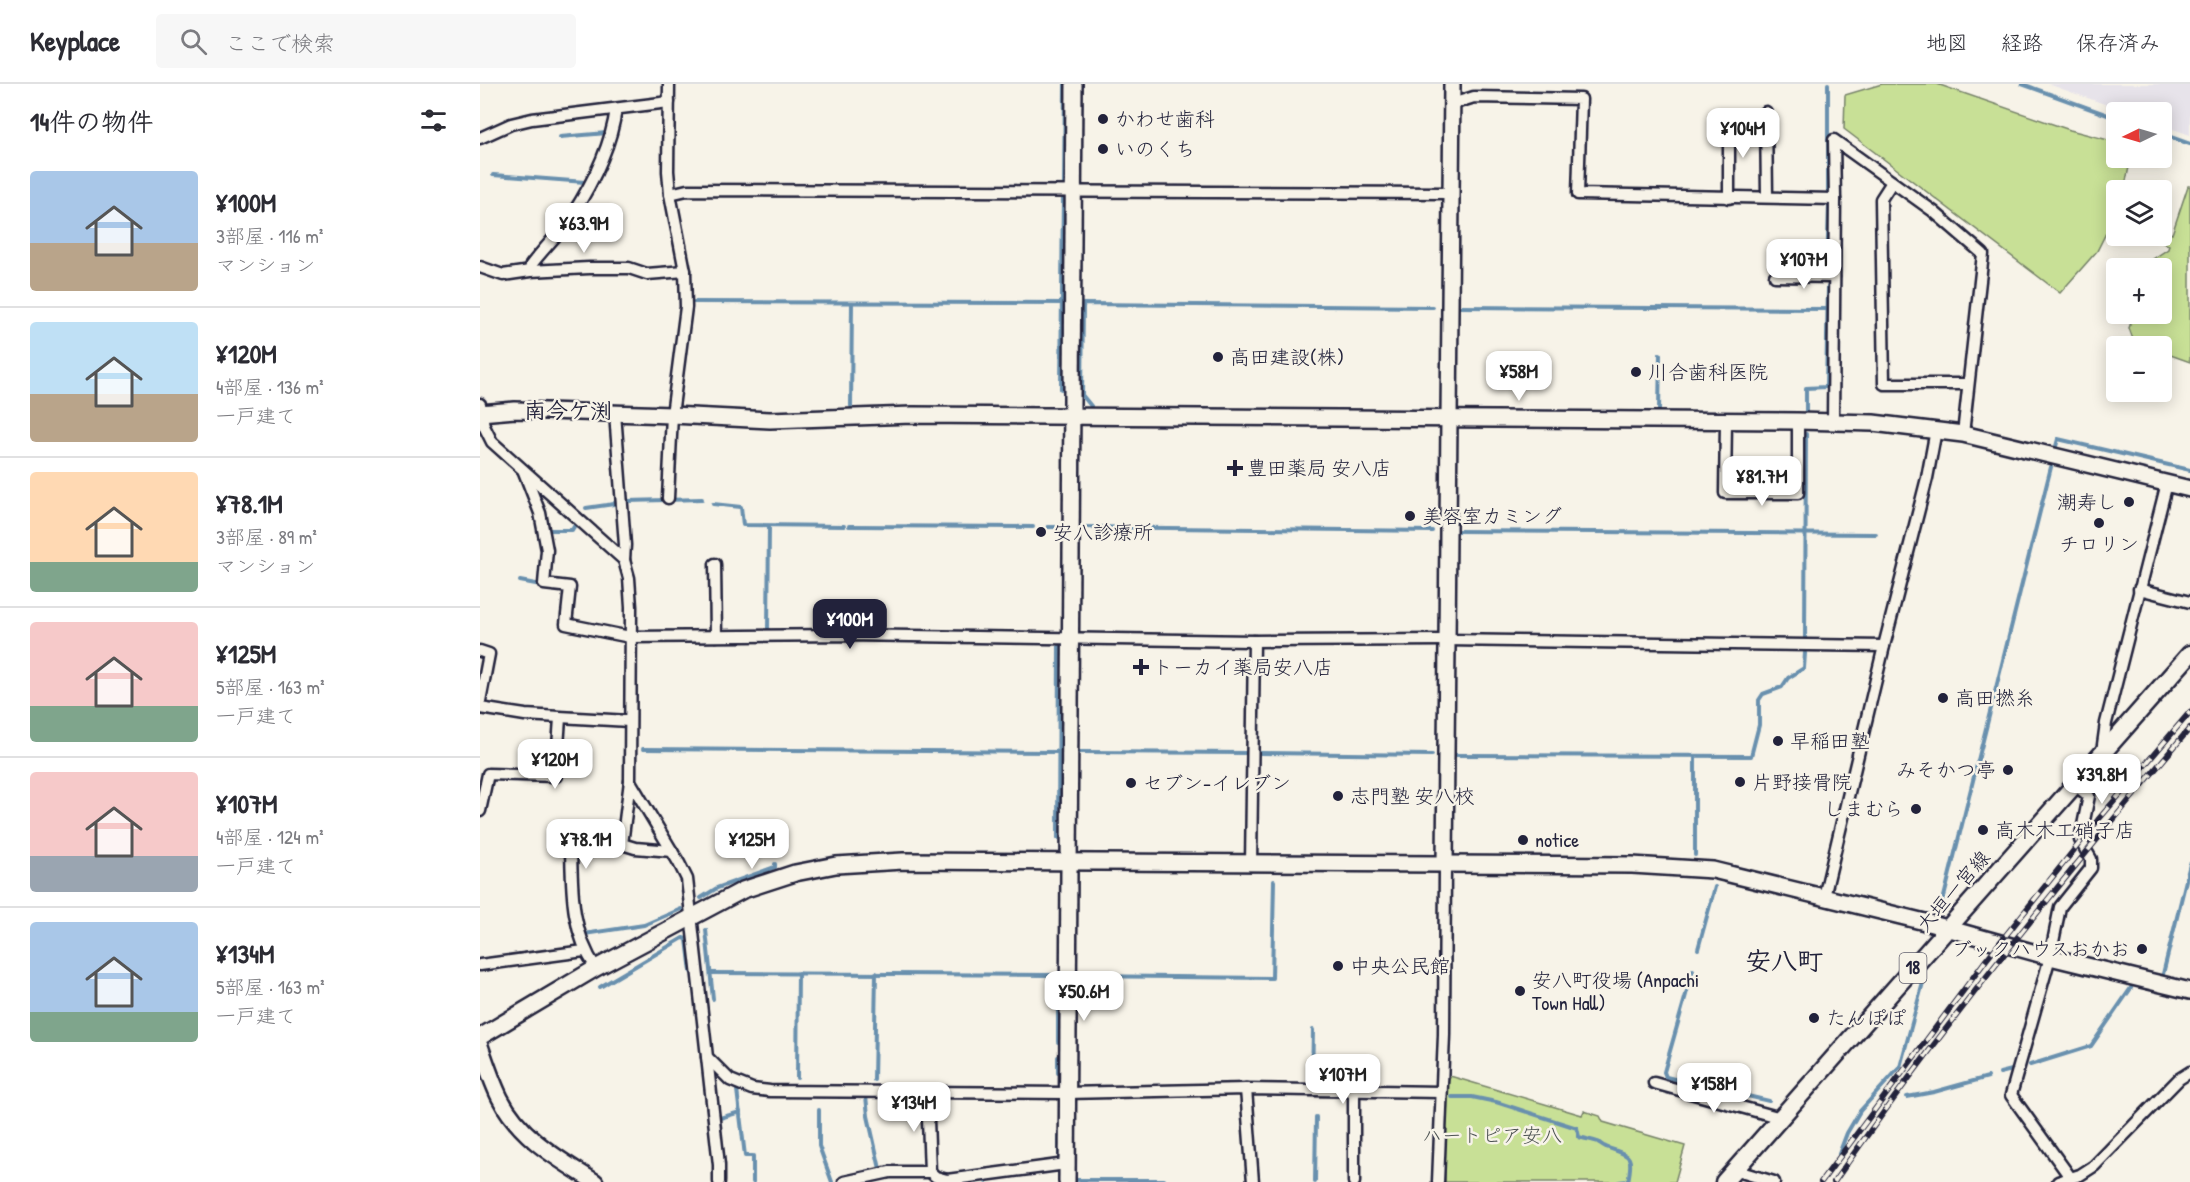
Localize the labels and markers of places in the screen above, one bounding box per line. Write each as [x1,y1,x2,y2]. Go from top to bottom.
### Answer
place label: かわせ歯科 [1115,105,1215,132]
pin: ¥104M [1701,108,1785,159]
marker: かわせ歯科 [1096,112,1110,126]
place label: いのくち [1115,135,1195,162]
marker: いのくち [1096,142,1110,156]
pin: ¥63.9M [535,203,633,254]
pin: ¥107M [1762,239,1846,290]
place label: 高田建設(株) [1230,343,1344,370]
marker: 高田建設(株) [1211,350,1225,364]
pin: ¥58M [1483,351,1555,402]
place label: 川合歯科医院 [1648,358,1768,385]
marker: 川合歯科医院 [1629,365,1643,379]
place label: 豊田薬局 安八店 [1247,454,1392,481]
pin: ¥81.7M [1713,456,1811,507]
marker: 豊田薬局 安八店 [1228,461,1242,475]
place label: 潮寿し [2057,488,2117,515]
marker: 潮寿し [2122,495,2136,509]
place label: 美容室カミング [1422,502,1562,529]
marker: 美容室カミング [1403,509,1417,523]
marker: チロリン [2092,516,2106,530]
place label: 安八診療所 [1053,518,1153,545]
marker: 安八診療所 [1034,525,1048,539]
place label: チロリン [2059,530,2139,557]
pin: ¥100M [808,599,892,650]
place label: トーカイ薬局安八店 [1153,653,1333,680]
marker: トーカイ薬局安八店 [1134,660,1148,674]
place label: 高田撚糸 [1955,684,2035,711]
marker: 高田撚糸 [1936,691,1950,705]
place label: 早稲田塾 [1790,727,1870,754]
marker: 早稲田塾 [1771,734,1785,748]
pin: ¥120M [513,739,597,790]
pin: ¥39.8M [2053,754,2151,805]
place label: みそかつ亭 [1896,756,1996,783]
marker: みそかつ亭 [2001,763,2015,777]
place label: 片野接骨院 [1752,768,1852,795]
place label: セブン-イレブン [1143,769,1291,796]
marker: 片野接骨院 [1733,775,1747,789]
marker: セブン-イレブン [1124,776,1138,790]
place label: 志門塾 安八校 [1350,782,1475,809]
marker: 志門塾 安八校 [1331,789,1345,803]
place label: しまむら [1824,795,1904,822]
marker: しまむら [1909,802,1923,816]
place label: 高木木工硝子店 [1995,816,2135,843]
pin: ¥78.1M [537,819,635,870]
pin: ¥125M [710,819,794,870]
marker: 高木木工硝子店 [1976,823,1990,837]
place label: notice [1535,826,1579,853]
marker: notice [1516,833,1530,847]
place label: ブックハウスおかお [1952,935,2130,962]
marker: ブックハウスおかお [2135,942,2149,956]
place label: 中央公民館 [1350,952,1450,979]
marker: 中央公民館 [1331,959,1345,973]
place label: 安八町役場 (Anpachi Town Hall) [1532,966,1699,1016]
pin: ¥50.6M [1035,971,1133,1022]
marker: 安八町役場 (Anpachi Town Hall) [1513,984,1527,998]
place label: たんぽぽ [1826,1004,1906,1031]
marker: たんぽぽ [1807,1011,1821,1025]
pin: ¥107M [1301,1054,1385,1105]
pin: ¥158M [1672,1063,1756,1114]
pin: ¥134M [872,1082,956,1133]

